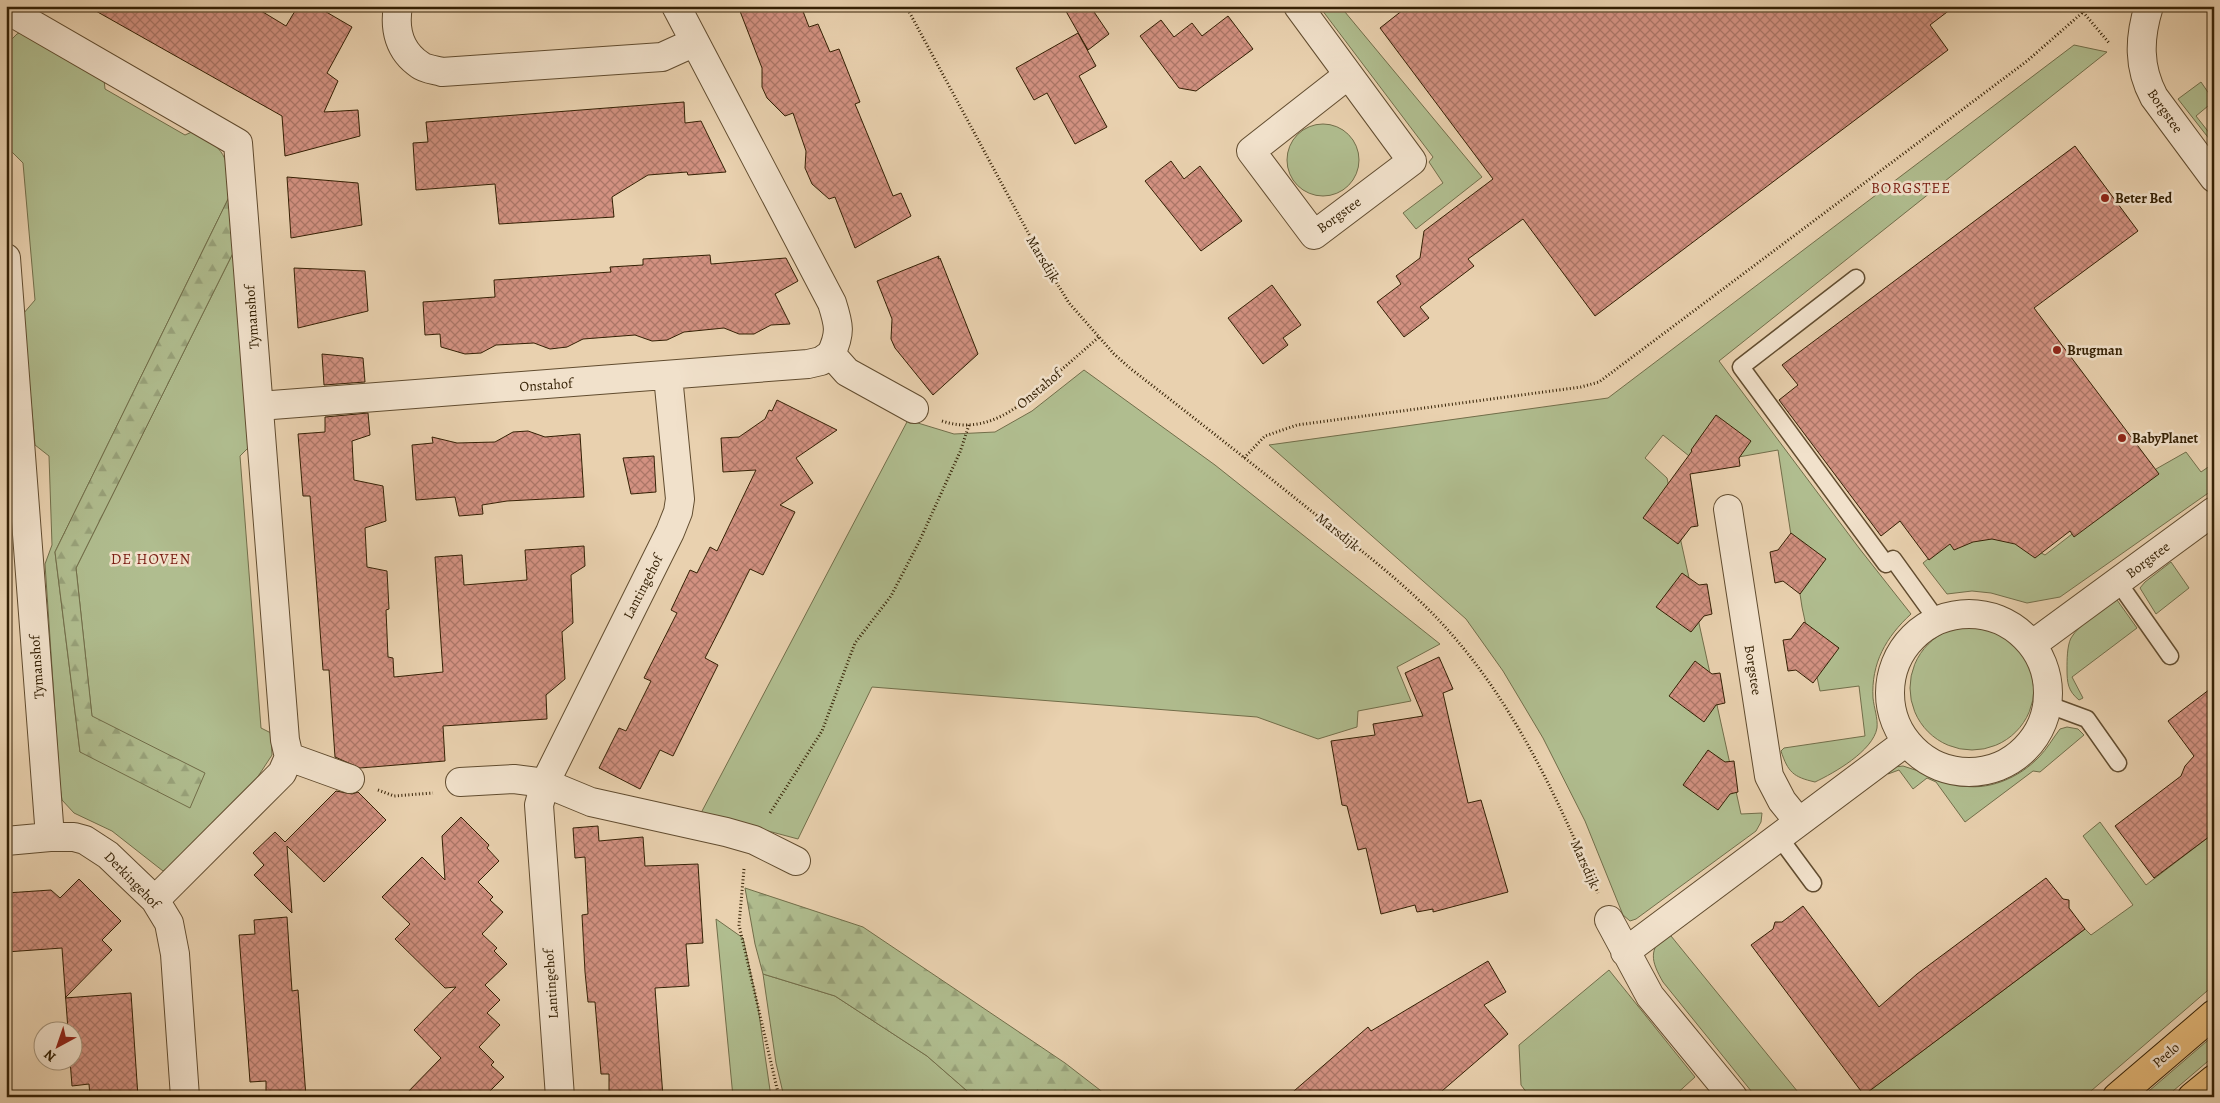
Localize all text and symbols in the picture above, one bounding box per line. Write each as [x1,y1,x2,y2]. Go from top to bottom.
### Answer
street label: Borgstee [2143,85,2187,137]
district label: BORGSTEE [1871,178,1951,198]
place label: Beter Bed [2115,189,2173,208]
marker: Beter Bed [2099,192,2111,204]
street label: Borgstee [1313,193,1365,237]
street label: Marsdijk [1022,232,1064,286]
street label: Tymanshof [240,282,264,349]
place label: Brugman [2067,341,2123,360]
marker: Brugman [2051,344,2063,356]
street label: Onstahof [1013,363,1067,413]
street label: Onstahof [519,374,576,396]
place label: BabyPlanet [2132,429,2199,448]
marker: BabyPlanet [2116,432,2128,444]
street label: Marsdijk [1312,509,1364,556]
street label: Borgstee [2122,537,2174,583]
district label: DE HOVEN [111,549,191,569]
street label: Lantingehof [619,549,668,622]
street label: Tymanshof [25,632,49,699]
street label: Borgstee [1740,644,1766,696]
street label: Marsdijk [1566,837,1604,891]
street label: Derkingehof [100,847,166,914]
street label: Lantingehof [539,946,563,1020]
north arrow [32,1020,82,1070]
street label: Peelo [2148,1038,2184,1072]
text: N [40,1045,60,1066]

